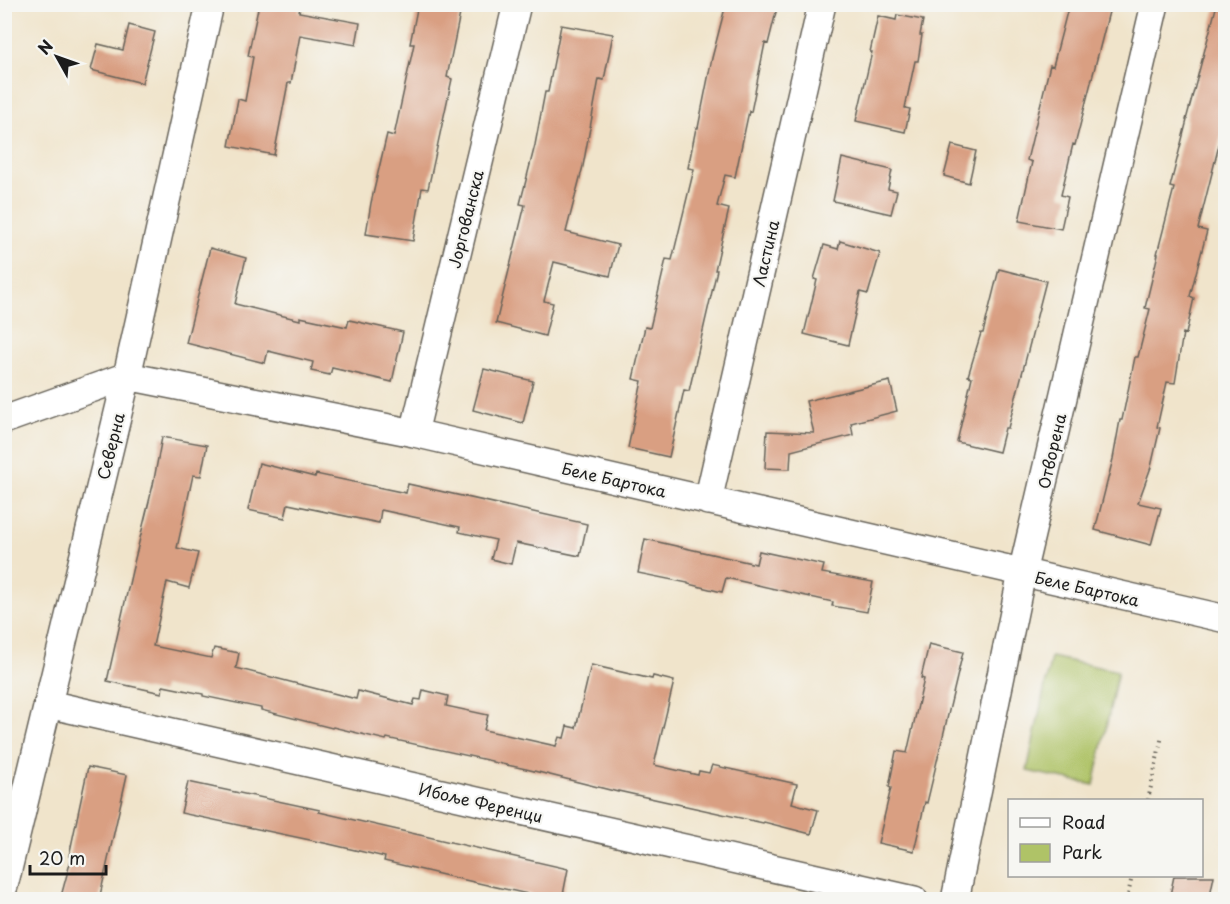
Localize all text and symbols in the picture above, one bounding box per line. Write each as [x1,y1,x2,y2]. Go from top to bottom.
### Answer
north arrow [27,27,87,87]
text: N [31,34,58,59]
street label: Јоргованска [441,167,489,271]
street label: Ластина [746,217,784,289]
street label: Северна [90,410,130,482]
street label: Отворена [1031,411,1071,491]
street label: Беле Бартока [559,455,669,503]
street label: Беле Бартока [1032,564,1142,612]
street label: Ибоље Ференци [417,776,545,828]
legend [1008,799,1203,877]
text: Road [1062,808,1106,835]
scale bar [30,838,106,876]
text: Park [1062,838,1102,865]
text: 20 m [39,844,85,871]

